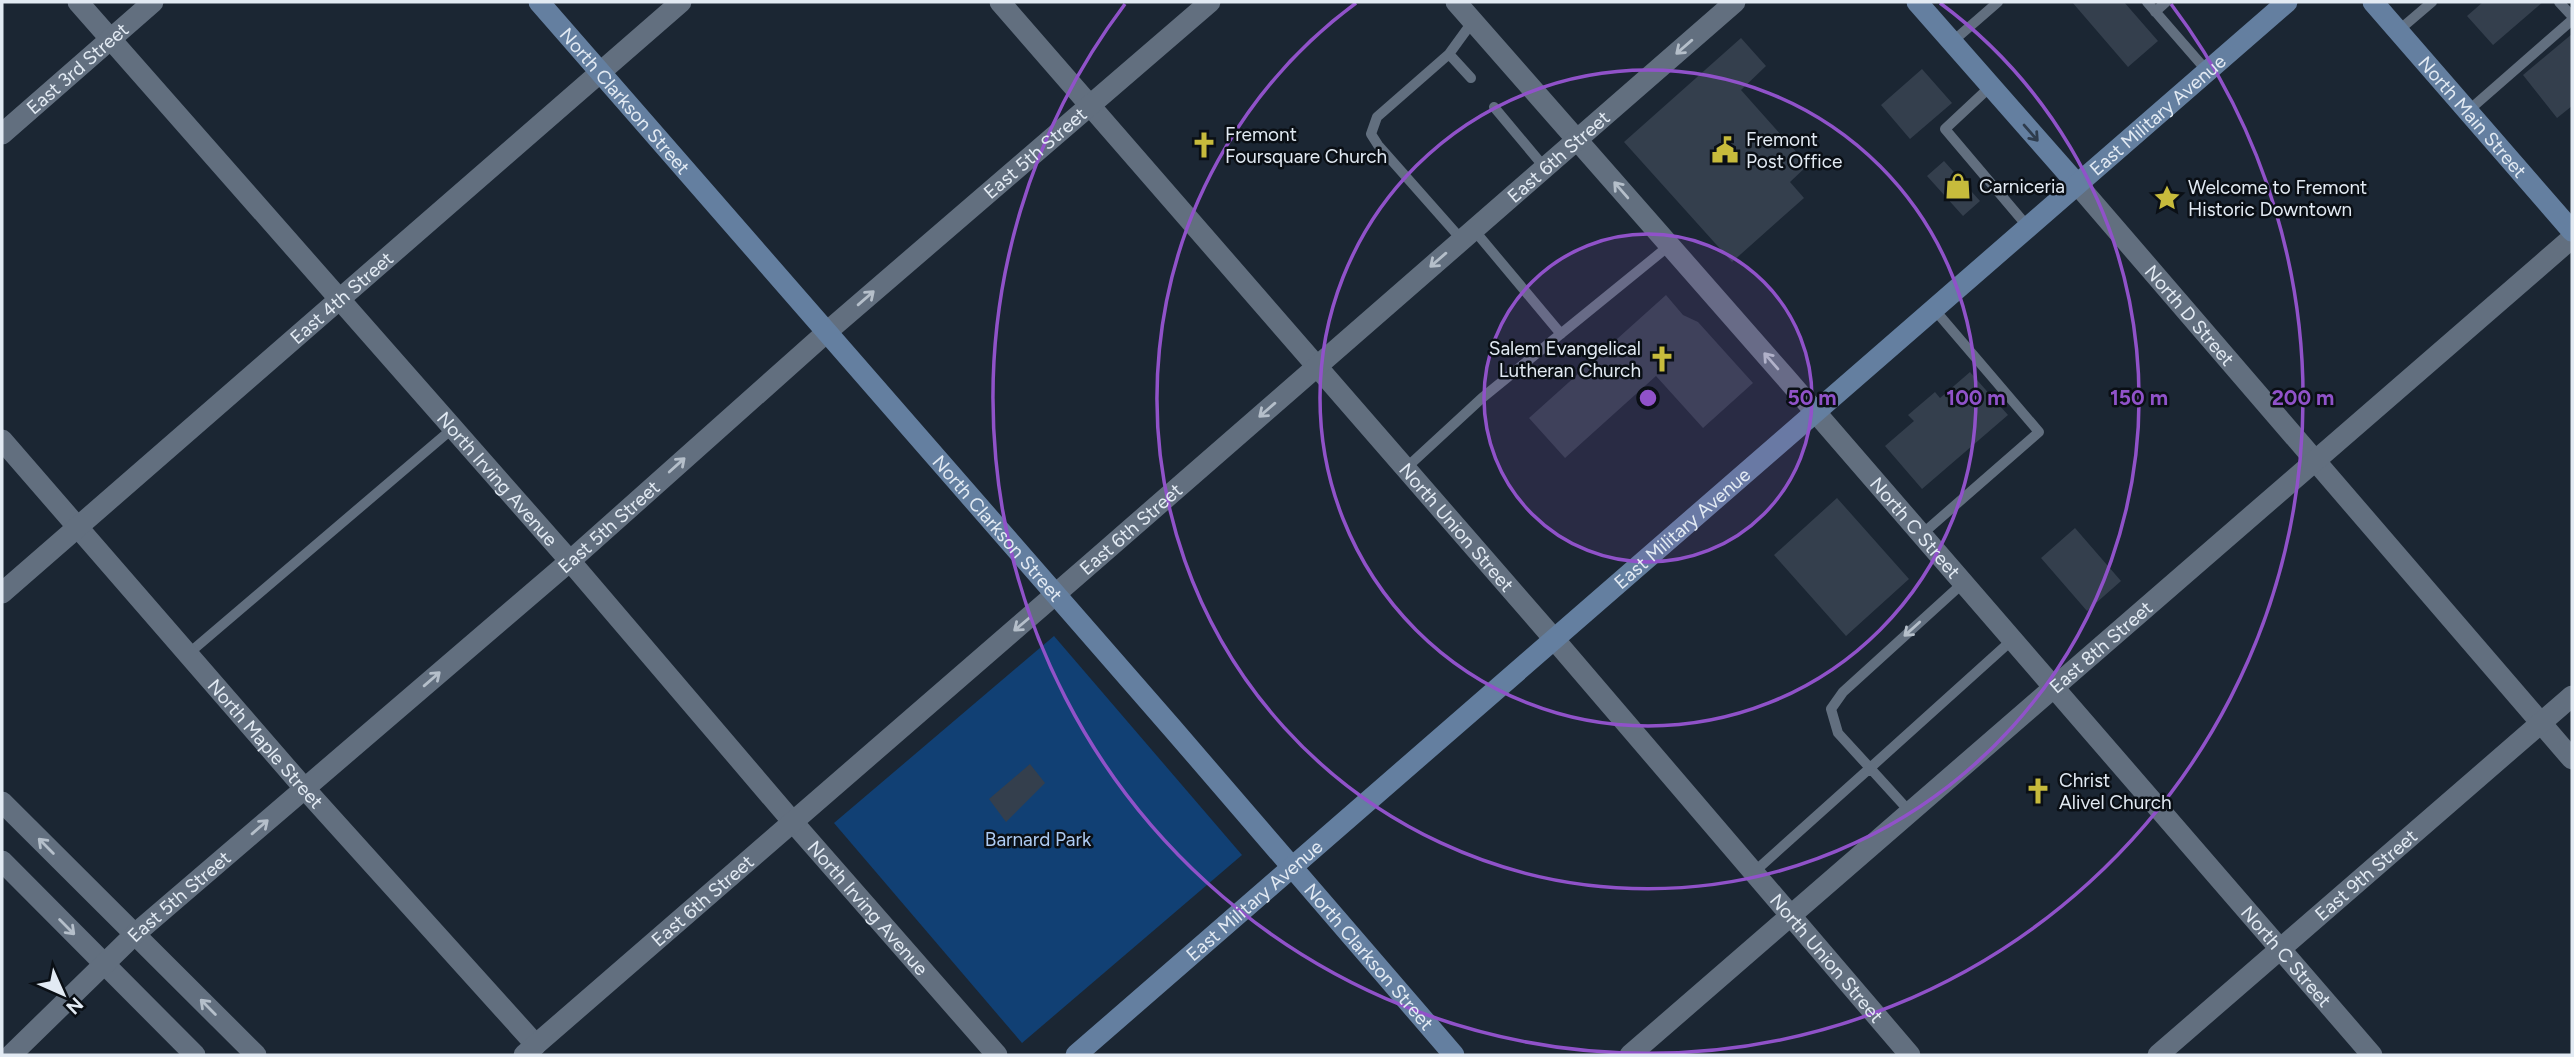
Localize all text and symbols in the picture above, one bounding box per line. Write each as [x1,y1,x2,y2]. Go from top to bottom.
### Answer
street label: East 3rd Street [22,18,133,119]
street label: North Clarkson Street [555,23,695,179]
one-way arrow [1675,39,1693,55]
street label: East Military Avenue [2085,49,2230,180]
street label: North Main Street [2414,51,2532,182]
street label: East 5th Street [979,102,1091,203]
street label: East 6th Street [1502,106,1614,207]
place label: Fremont Foursquare Church [1225,123,1387,168]
one-way arrow [2023,123,2039,141]
place label: Fremont Post Office [1746,128,1842,173]
church icon: Fremont Foursquare Church [1189,130,1219,160]
public building icon: Fremont Post Office [1710,135,1740,165]
shop icon: Carniceria [1943,171,1973,201]
place label: Carniceria [1979,175,2065,198]
place label: Welcome to Fremont Historic Downtown [2188,176,2367,221]
one-way arrow [1613,181,1629,199]
place icon: Welcome to Fremont Historic Downtown [2152,183,2182,213]
street label: East 4th Street [285,246,398,349]
one-way arrow [1430,252,1448,268]
street label: North D Street [2140,260,2240,370]
one-way arrow [857,290,875,306]
place label: Salem Evangelical Lutheran Church [1489,337,1641,382]
church icon: Salem Evangelical Lutheran Church [1647,344,1677,374]
one-way arrow [1763,352,1779,370]
text: 50 m [1787,385,1837,410]
text: 100 m [1946,385,2006,410]
text: 150 m [2110,385,2168,410]
text: 200 m [2272,385,2334,410]
centre of rings [1636,386,1660,410]
one-way arrow [1258,402,1276,418]
street label: North Irving Avenue [432,407,563,551]
street label: North Clarkson Street [928,450,1068,606]
one-way arrow [668,457,686,473]
street label: North Union Street [1395,458,1519,596]
street label: East Military Avenue [1609,463,1755,594]
street label: North C Street [1865,472,1965,583]
street label: East 5th Street [553,475,664,578]
street label: East 6th Street [1075,478,1187,580]
street label: East 8th Street [2044,596,2157,698]
one-way arrow [1013,616,1031,632]
one-way arrow [1903,621,1921,637]
one-way arrow [423,671,441,687]
street label: North Maple Street [203,674,328,813]
place label: Christ Alivel Church [2059,769,2172,814]
church icon: Christ Alivel Church [2023,776,2053,806]
one-way arrow [250,819,268,835]
street label: East 9th Street [2310,824,2422,926]
park label: Barnard Park [985,828,1092,851]
street label: East Military Avenue [1181,835,1327,966]
street label: North Irving Avenue [803,836,933,980]
one-way arrow [38,838,55,855]
street label: East 5th Street [122,846,235,947]
street label: East 6th Street [646,850,758,951]
street label: North Clarkson Street [1300,878,1439,1035]
street label: North Union Street [1765,889,1889,1027]
street label: North C Street [2236,901,2337,1011]
one-way arrow [58,918,75,935]
north arrow [28,959,98,1029]
text: N [61,992,88,1019]
one-way arrow [199,999,216,1016]

